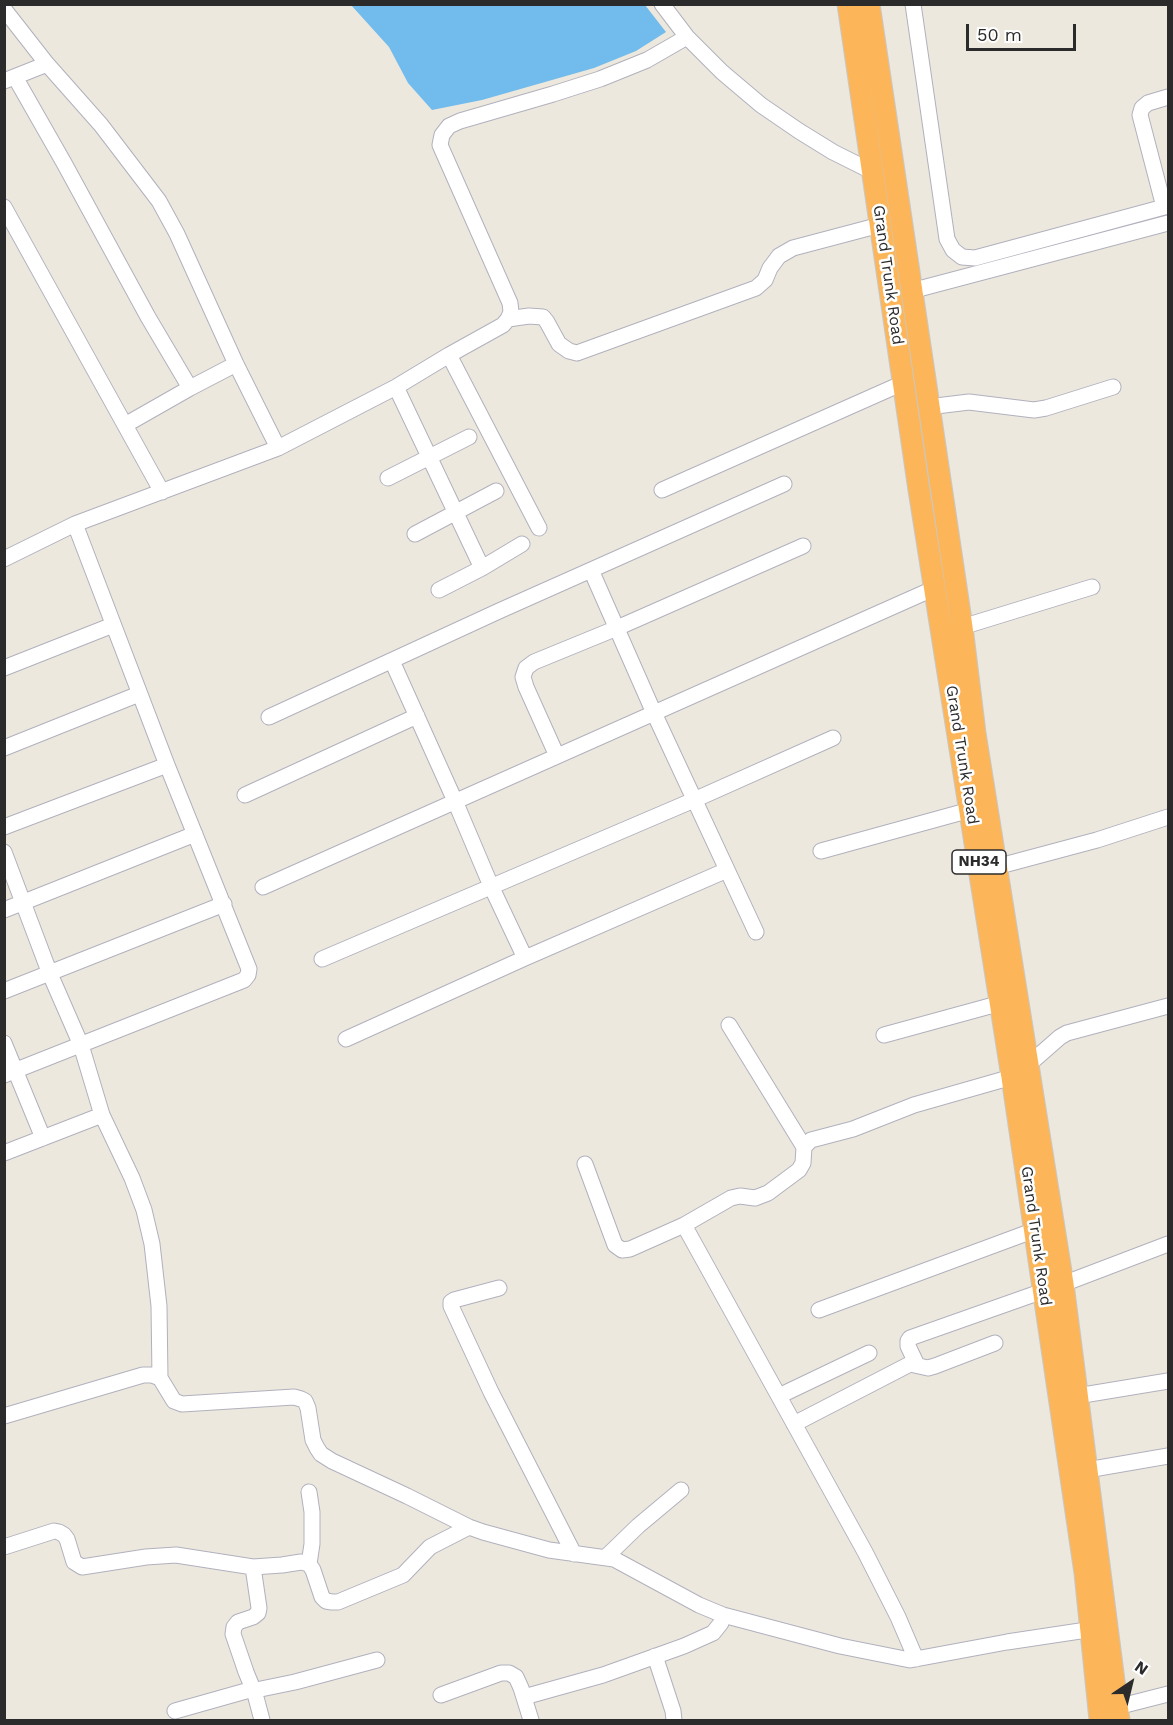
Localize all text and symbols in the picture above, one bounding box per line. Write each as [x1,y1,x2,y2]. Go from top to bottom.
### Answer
scale bar [969,12,1078,50]
text: 50 m [977,24,1022,45]
street label: Grand Trunk Road [869,204,907,346]
street label: Grand Trunk Road [942,684,982,826]
road number: NH34 [952,850,1006,874]
street label: Grand Trunk Road [1017,1165,1055,1307]
north arrow [1101,1653,1161,1713]
text: N [1131,1657,1152,1679]

